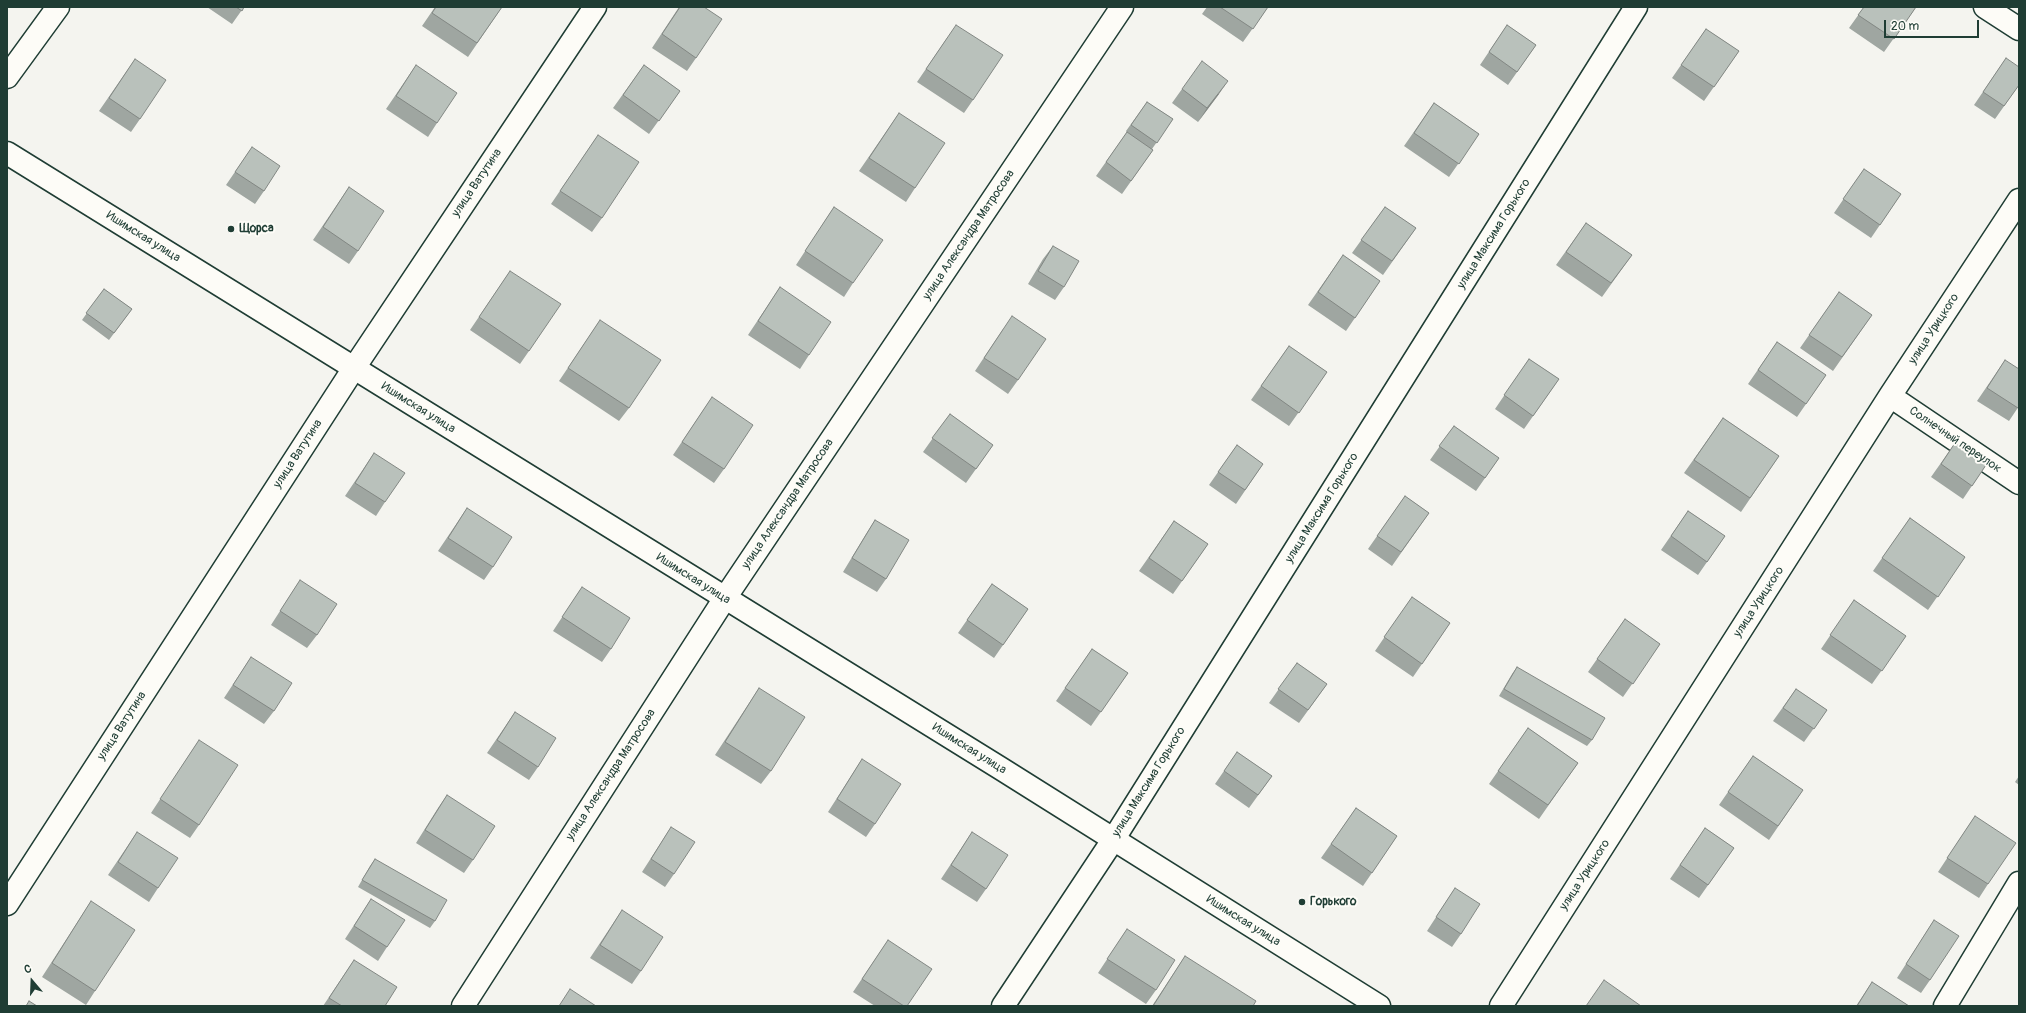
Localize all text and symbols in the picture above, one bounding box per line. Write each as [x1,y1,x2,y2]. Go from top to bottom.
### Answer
scale bar [1886,12,1981,38]
text: 20 m [1891,19,1919,34]
street label: улица Ватутина [449,146,505,220]
street label: улица Александра Матросова [920,167,1018,303]
street label: улица Максима Горького [1454,176,1534,292]
street label: Ишимская улица [103,208,183,266]
place label: Щорса [239,222,273,236]
marker: Щорса [226,224,236,234]
street label: улица Урицкого [1906,291,1962,367]
street label: Ишимская улица [378,379,458,437]
street label: Солнечный переулок [1906,404,2004,476]
street label: улица Ватутина [270,417,326,491]
street label: улица Александра Матросова [739,436,837,572]
street label: улица Максима Горького [1282,450,1362,566]
street label: Ишимская улица [653,550,733,608]
street label: улица Урицкого [1731,564,1787,640]
street label: улица Ватутина [94,689,150,763]
street label: улица Александра Матросова [563,707,659,843]
street label: Ишимская улица [929,720,1009,778]
street label: улица Максима Горького [1109,724,1189,840]
street label: улица Урицкого [1557,837,1613,913]
street label: Ишимская улица [1203,892,1283,950]
place label: Горького [1310,895,1357,909]
marker: Горького [1297,897,1307,907]
north arrow [12,961,52,1001]
text: С [23,962,33,976]

